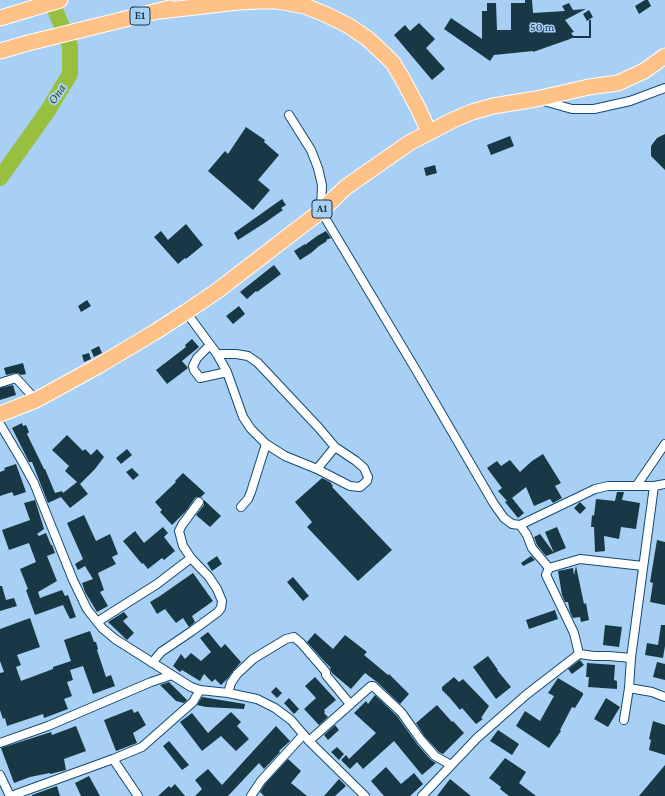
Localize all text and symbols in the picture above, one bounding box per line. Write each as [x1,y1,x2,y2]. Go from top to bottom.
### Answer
road number: E1 [130,7,150,25]
scale bar [525,12,593,38]
text: 50 m [530,20,554,34]
water label: Ona [45,81,69,107]
road number: A1 [312,200,332,218]

